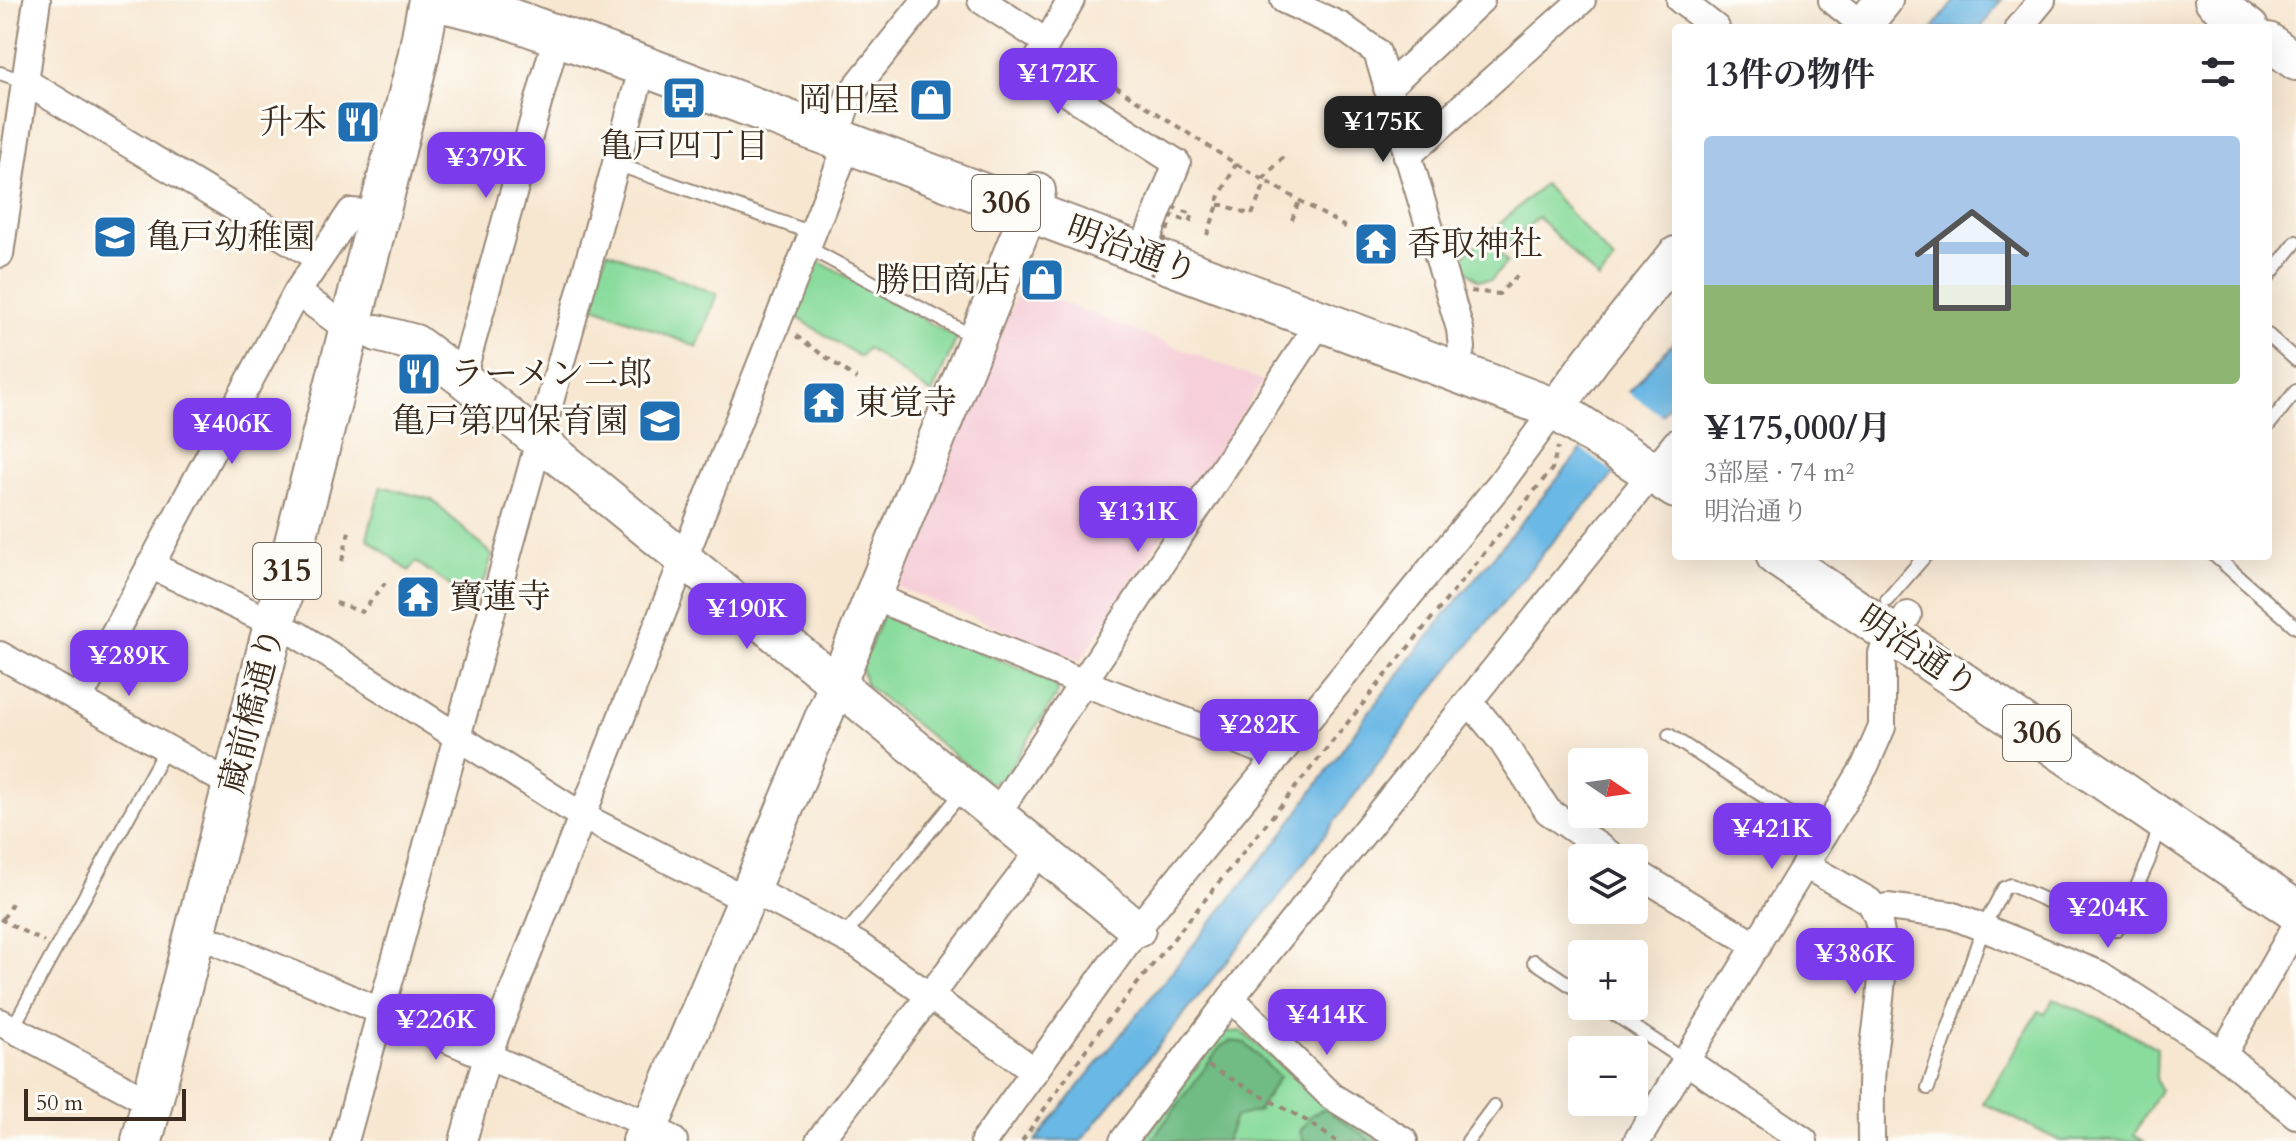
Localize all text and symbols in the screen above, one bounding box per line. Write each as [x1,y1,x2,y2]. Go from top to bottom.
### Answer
pin: ¥172K [1002,48,1114,116]
icon: filters [2196,50,2240,94]
text: 13件の物件 [1704,52,1875,98]
text: ¥172K [1017,56,1099,91]
bus stop icon: 亀戸四丁目 [660,74,708,122]
shop icon: 岡田屋 [907,76,955,124]
place label: 岡田屋 [798,77,900,123]
pin: ¥175K [1327,96,1439,164]
restaurant icon: 升本 [334,98,382,146]
place label: 升本 [259,99,327,145]
text: ¥175K [1342,104,1424,139]
place label: 亀戸四丁目 [599,123,769,169]
pin: ¥379K [430,132,542,200]
text: ¥379K [445,140,527,175]
road number: 306 [972,175,1040,231]
icon: home [1900,188,2044,332]
street label: 明治通り [1060,205,1204,295]
school or university icon: 亀戸幼稚園 [91,213,139,261]
place label: 亀戸幼稚園 [146,214,316,260]
temple icon: 香取神社 [1352,220,1400,268]
place label: 香取神社 [1407,221,1543,267]
shop icon: 勝田商店 [1018,256,1066,304]
place label: 勝田商店 [875,257,1011,303]
restaurant icon: ラーメン二郎 [395,350,443,398]
place label: ラーメン二郎 [450,351,652,397]
temple icon: 東覚寺 [800,379,848,427]
place label: 東覚寺 [855,380,957,426]
school or university icon: 亀戸第四保育園 [636,397,684,445]
pin: ¥406K [176,398,288,466]
place label: 亀戸第四保育園 [391,398,629,444]
text: ¥175,000/月 [1704,405,1892,451]
text: ¥406K [191,406,273,441]
text: 3部屋 · 74 m² [1704,455,1854,490]
pin: ¥131K [1082,486,1194,554]
text: ¥131K [1097,494,1179,529]
text: 明治通り [1704,494,1808,529]
road number: 315 [253,543,321,599]
temple icon: 寶蓮寺 [394,573,442,621]
place label: 寶蓮寺 [449,574,551,620]
pin: ¥190K [691,583,803,651]
text: ¥190K [706,591,788,626]
street label: 明治通り [1849,595,1987,709]
street label: 蔵前橋通り [209,622,295,798]
pin: ¥289K [73,630,185,698]
text: ¥289K [88,638,170,673]
pin: ¥282K [1203,699,1315,767]
road number: 306 [2003,705,2071,761]
text: ¥282K [1218,707,1300,742]
north arrow [1568,748,1648,828]
map controls [1568,748,1648,1116]
pin: ¥421K [1716,803,1828,871]
text: ¥421K [1731,811,1813,846]
button: layers [1568,844,1648,924]
pin: ¥204K [2052,882,2164,950]
text: ¥204K [2067,890,2149,925]
pin: ¥386K [1799,928,1911,996]
text: ¥386K [1814,936,1896,971]
button: + [1568,940,1648,1020]
pin: ¥414K [1271,989,1383,1057]
pin: ¥226K [380,994,492,1062]
text: ¥414K [1286,997,1368,1032]
text: ¥226K [395,1002,477,1037]
button: − [1568,1036,1648,1116]
scale bar [24,1085,186,1121]
text: 50 m [36,1088,83,1118]

